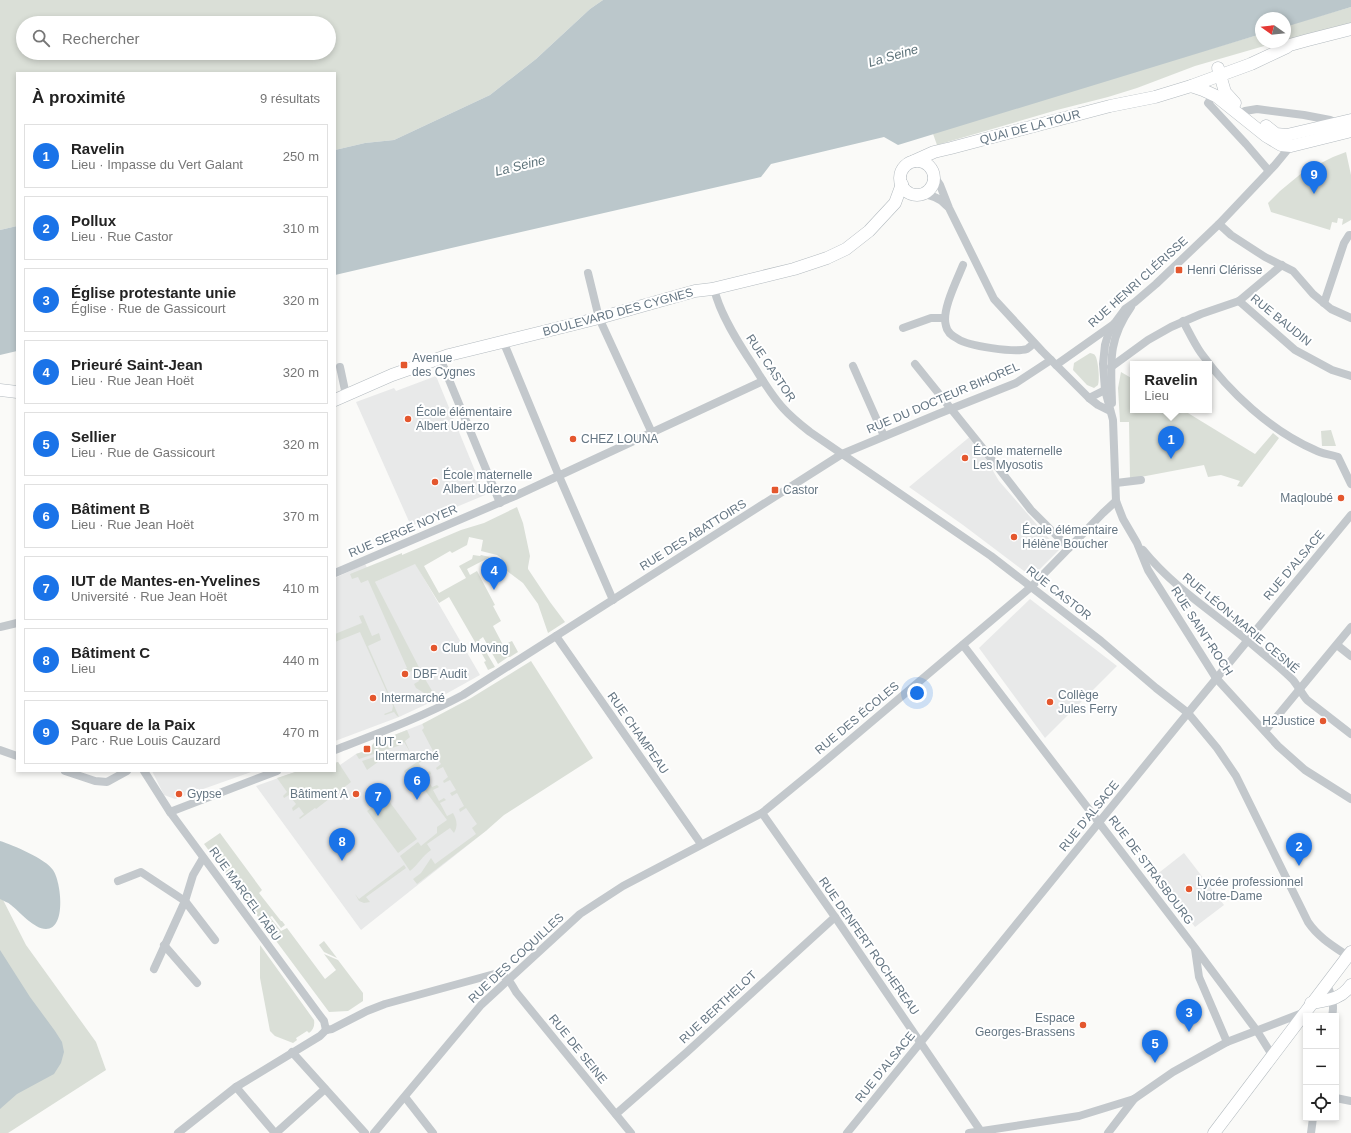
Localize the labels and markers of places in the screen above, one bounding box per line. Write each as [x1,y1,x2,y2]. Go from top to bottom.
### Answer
pin: 9 [1301,161,1327,194]
place label: Henri Clérisse [1187,263,1263,277]
marker: Henri Clérisse [1174,265,1184,275]
place label: Avenue des Cygnes [412,351,475,379]
marker: Avenue des Cygnes [399,360,409,370]
place label: École élémentaire Albert Uderzo [416,404,512,433]
marker: École élémentaire Albert Uderzo [403,414,413,424]
pin: 1 [1158,426,1184,459]
place label: CHEZ LOUNA [581,432,658,446]
marker: CHEZ LOUNA [568,434,578,444]
place label: École maternelle Les Myosotis [973,443,1063,472]
marker: École maternelle Les Myosotis [960,453,970,463]
place label: École maternelle Albert Uderzo [443,467,533,496]
marker: École maternelle Albert Uderzo [430,477,440,487]
place label: Castor [783,483,818,497]
marker: Castor [770,485,780,495]
place label: Maqloubé [1280,491,1333,505]
marker: Maqloubé [1336,493,1346,503]
place label: École élémentaire Hélène Boucher [1022,522,1118,551]
marker: École élémentaire Hélène Boucher [1009,532,1019,542]
pin: 4 [481,557,507,590]
place label: Club Moving [442,641,509,655]
marker: Club Moving [429,643,439,653]
place label: DBF Audit [413,667,468,681]
marker: DBF Audit [400,669,410,679]
place label: Collège Jules Ferry [1058,688,1117,716]
place label: Intermarché [381,691,445,705]
marker: Intermarché [368,693,378,703]
marker: Collège Jules Ferry [1045,697,1055,707]
place label: H2Justice [1262,714,1315,728]
marker: H2Justice [1318,716,1328,726]
place label: IUT - Intermarché [375,735,439,763]
marker: IUT - Intermarché [362,744,372,754]
pin: 6 [404,767,430,800]
pin: 7 [365,783,391,816]
place label: Gypse [187,787,222,801]
place label: Bâtiment A [290,787,348,801]
marker: Gypse [174,789,184,799]
marker: Bâtiment A [351,789,361,799]
pin: 8 [329,828,355,861]
pin: 2 [1286,833,1312,866]
place label: Lycée professionnel Notre-Dame [1197,875,1303,903]
marker: Lycée professionnel Notre-Dame [1184,884,1194,894]
pin: 3 [1176,999,1202,1032]
place label: Espace Georges-Brassens [975,1011,1075,1039]
marker: Espace Georges-Brassens [1078,1020,1088,1030]
pin: 5 [1142,1030,1168,1063]

